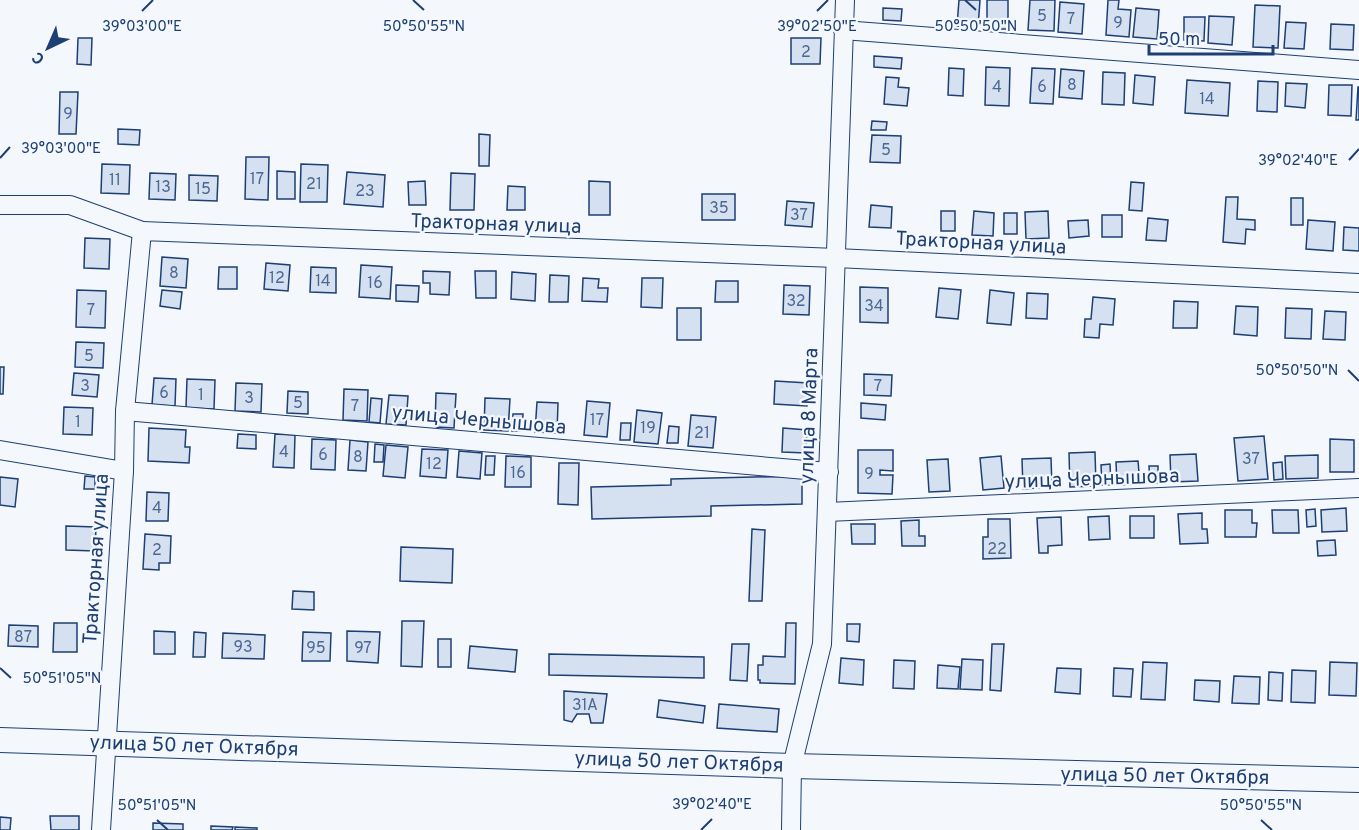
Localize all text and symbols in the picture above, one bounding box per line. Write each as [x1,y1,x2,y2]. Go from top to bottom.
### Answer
house number: 5 [1037,7,1047,27]
house number: 7 [1067,10,1075,30]
house number: 9 [1113,14,1123,34]
north arrow [18,18,78,78]
text: 39°03'00"E [102,18,182,37]
text: 50°50'55"N [383,18,465,37]
text: 39°02'50"E [777,18,857,37]
text: 50°50'50"N [935,18,1017,37]
scale bar [1149,18,1274,56]
text: 50 m [1158,29,1200,52]
house number: 2 [801,43,811,63]
text: С [28,47,50,68]
house number: 8 [1067,76,1077,96]
house number: 4 [992,78,1002,98]
house number: 6 [1037,78,1047,98]
house number: 14 [1199,90,1215,110]
house number: 9 [63,105,73,125]
text: 39°03'00"E [21,140,101,159]
house number: 5 [881,141,891,161]
text: 39°02'40"E [1258,152,1338,171]
house number: 17 [250,170,264,190]
house number: 11 [109,171,121,191]
house number: 21 [306,175,322,195]
house number: 13 [155,178,171,198]
house number: 15 [195,180,211,200]
house number: 23 [355,182,375,202]
house number: 35 [709,199,729,219]
house number: 37 [790,206,808,226]
street label: Тракторная улица [410,209,582,241]
street label: Тракторная улица [895,227,1067,261]
house number: 8 [169,264,179,284]
house number: 12 [269,269,285,289]
house number: 14 [315,272,331,292]
house number: 16 [367,274,383,294]
house number: 32 [786,292,806,312]
house number: 34 [864,297,884,317]
house number: 7 [87,301,95,321]
house number: 5 [84,347,94,367]
street label: улица 8 Марта [795,347,825,485]
text: 50°50'50"N [1256,362,1338,381]
house number: 3 [80,377,90,397]
house number: 7 [874,377,882,397]
house number: 6 [159,384,169,404]
house number: 1 [198,386,204,406]
house number: 3 [244,389,254,409]
house number: 5 [293,394,303,414]
house number: 7 [351,397,359,417]
street label: улица Чернышова [390,400,567,442]
house number: 17 [590,411,604,431]
house number: 1 [75,413,81,433]
house number: 19 [640,419,656,439]
house number: 21 [694,424,710,444]
house number: 4 [279,443,289,463]
house number: 6 [318,446,328,466]
house number: 8 [353,448,363,468]
house number: 37 [1242,450,1260,470]
house number: 12 [426,455,442,475]
house number: 16 [510,464,526,484]
street label: улица Чернышова [1004,464,1180,496]
house number: 9 [864,465,874,485]
street label: Тракторная улица [78,473,116,645]
house number: 4 [152,499,162,519]
house number: 22 [987,540,1007,560]
house number: 2 [152,541,162,561]
house number: 87 [14,628,32,648]
house number: 93 [233,638,253,658]
house number: 95 [306,639,326,659]
house number: 97 [354,639,372,659]
text: 50°51'05"N [23,670,101,689]
house number: 31А [572,696,598,716]
street label: улица 50 лет Октября [89,730,299,764]
street label: улица 50 лет Октября [574,746,784,780]
street label: улица 50 лет Октября [1060,762,1270,792]
text: 39°02'40"E [672,796,752,815]
text: 50°51'05"N [118,797,196,816]
text: 50°50'55"N [1220,797,1302,816]

